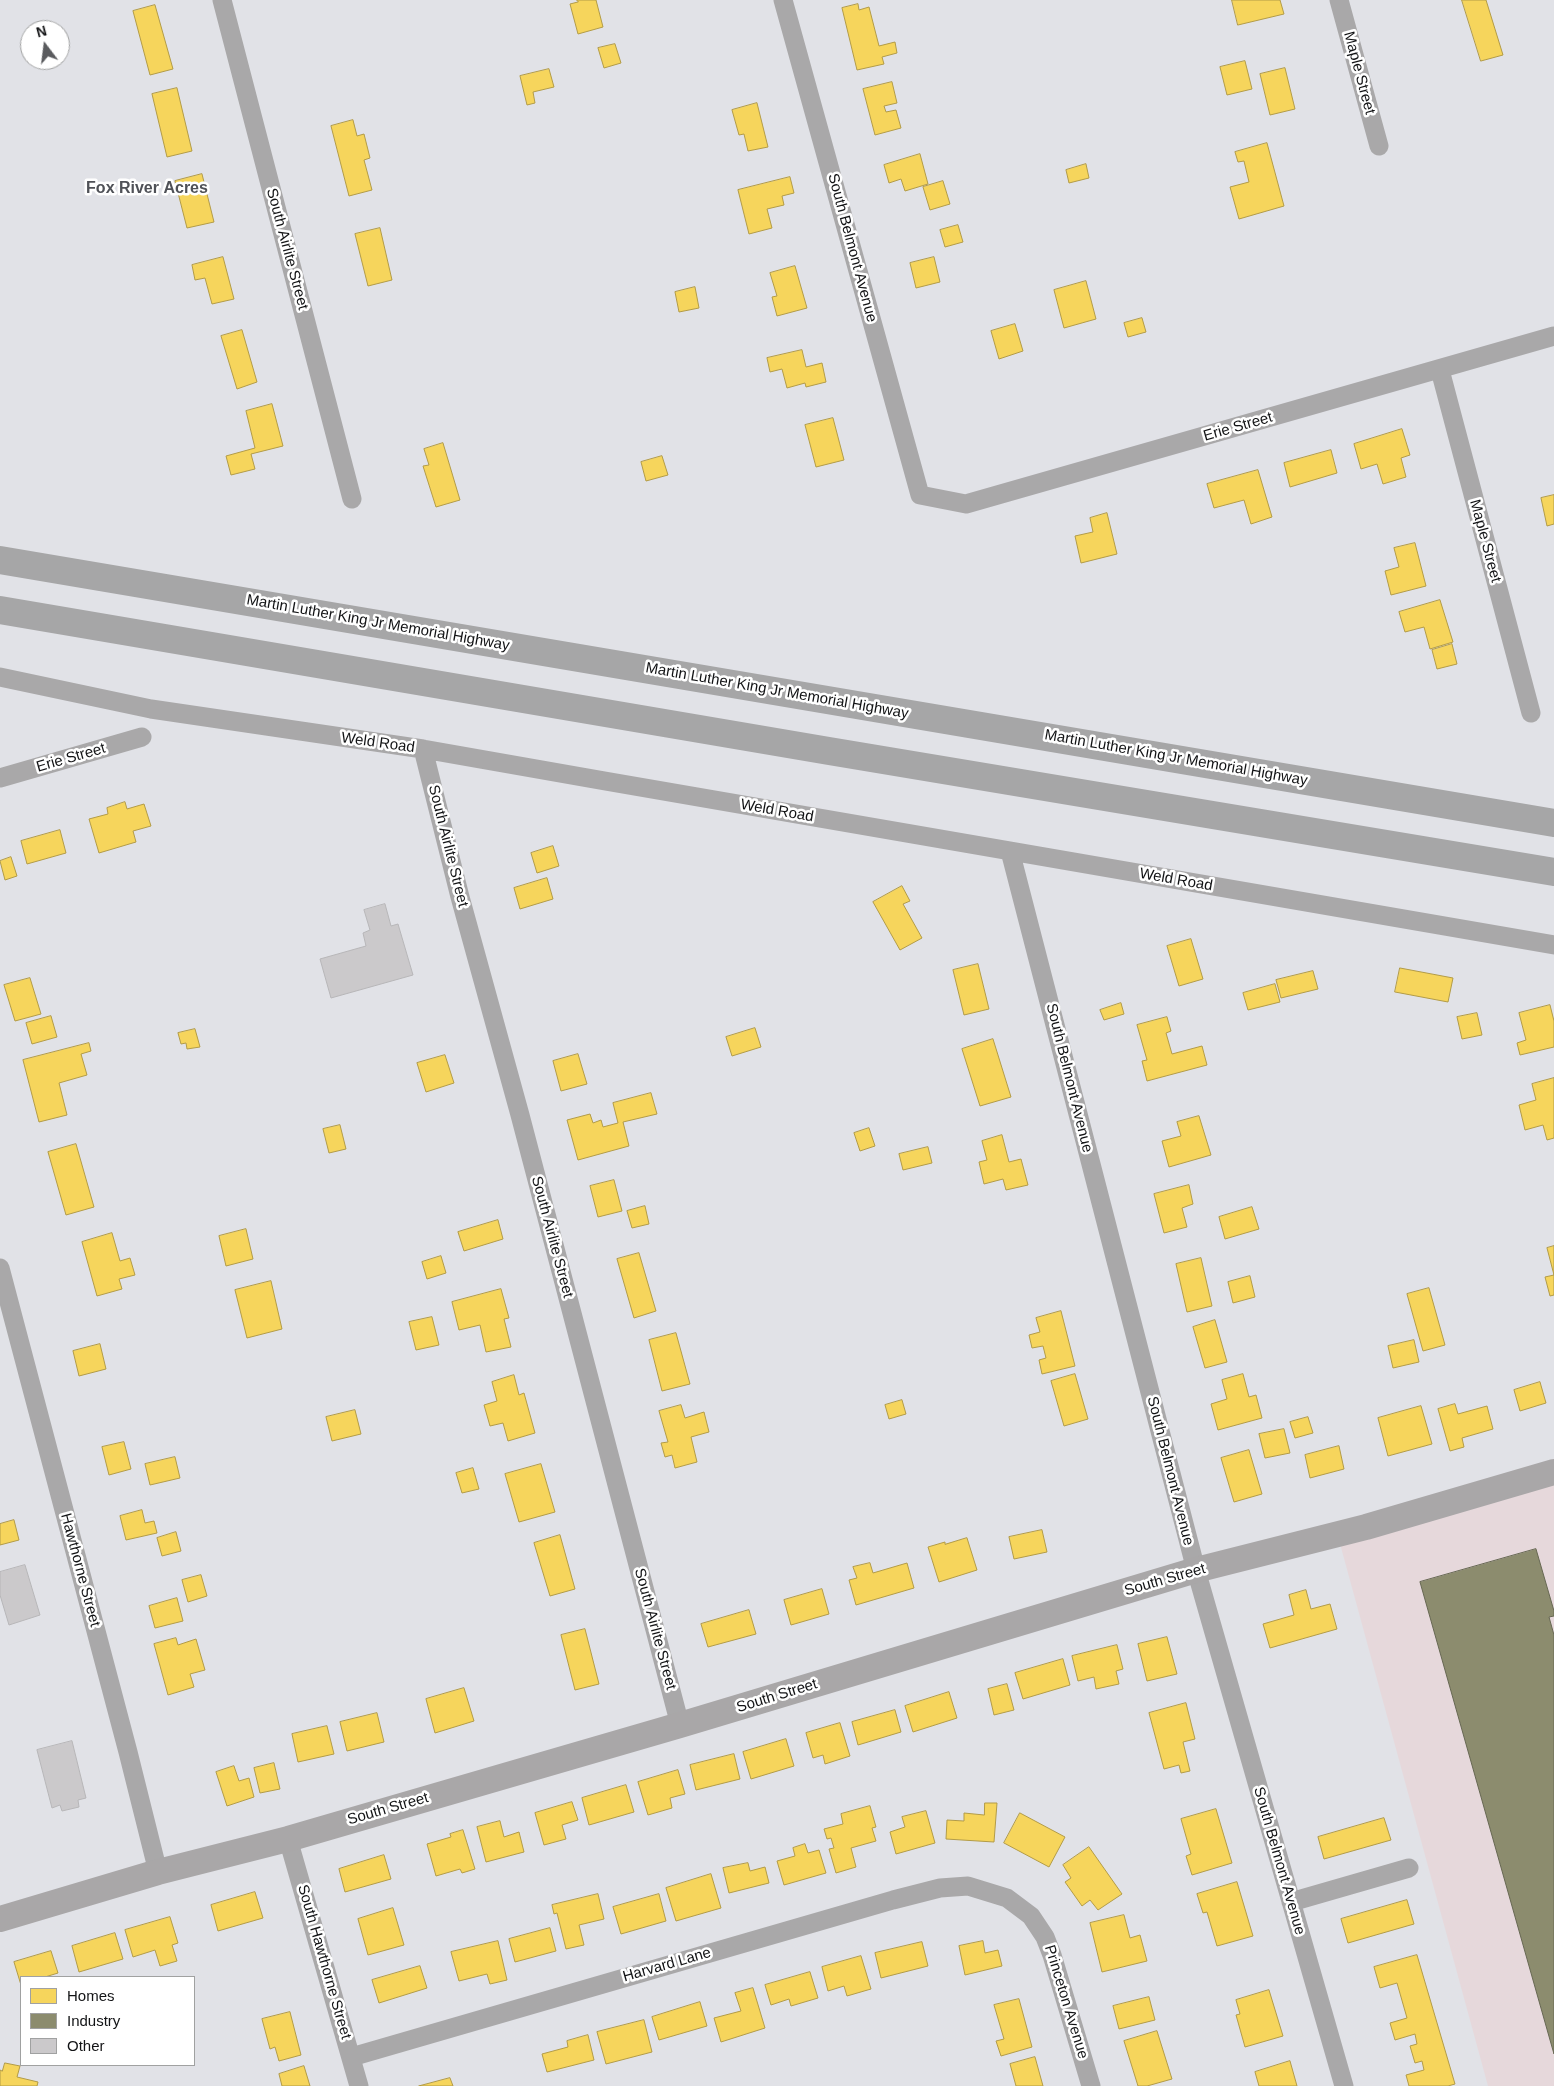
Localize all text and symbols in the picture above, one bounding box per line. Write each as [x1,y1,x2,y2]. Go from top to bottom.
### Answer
north arrow [20,20,70,70]
text: N [34,22,48,41]
street label: Maple Street [1339,30,1379,116]
street label: South Belmont Avenue [823,172,881,324]
district label: Fox River Acres [86,179,208,199]
street label: South Airlite Street [262,186,312,312]
street label: Erie Street [1201,409,1275,445]
street label: Maple Street [1465,498,1505,584]
street label: Martin Luther King Jr Memorial Highway [245,591,511,655]
street label: Martin Luther King Jr Memorial Highway [644,659,910,723]
street label: Martin Luther King Jr Memorial Highway [1043,726,1309,790]
street label: Weld Road [340,729,416,757]
street label: Erie Street [34,740,108,776]
street label: South Airlite Street [424,783,472,909]
street label: Weld Road [739,796,815,826]
street label: Weld Road [1138,865,1214,895]
street label: South Belmont Avenue [1042,1002,1096,1154]
street label: South Airlite Street [527,1174,577,1300]
street label: South Belmont Avenue [1143,1395,1197,1547]
street label: Hawthorne Street [56,1511,104,1629]
street label: South Street [1122,1560,1208,1600]
street label: South Airlite Street [630,1566,680,1692]
street label: South Street [734,1675,820,1717]
street label: South Belmont Avenue [1249,1785,1309,1937]
street label: South Street [345,1789,431,1829]
street label: South Hawthorne Street [293,1883,355,2041]
street label: Princeton Avenue [1040,1943,1092,2061]
street label: Harvard Lane [621,1944,713,1986]
legend [20,1976,195,2066]
text: Homes [67,1987,115,2004]
text: Industry [67,2012,120,2029]
text: Other [67,2037,105,2054]

